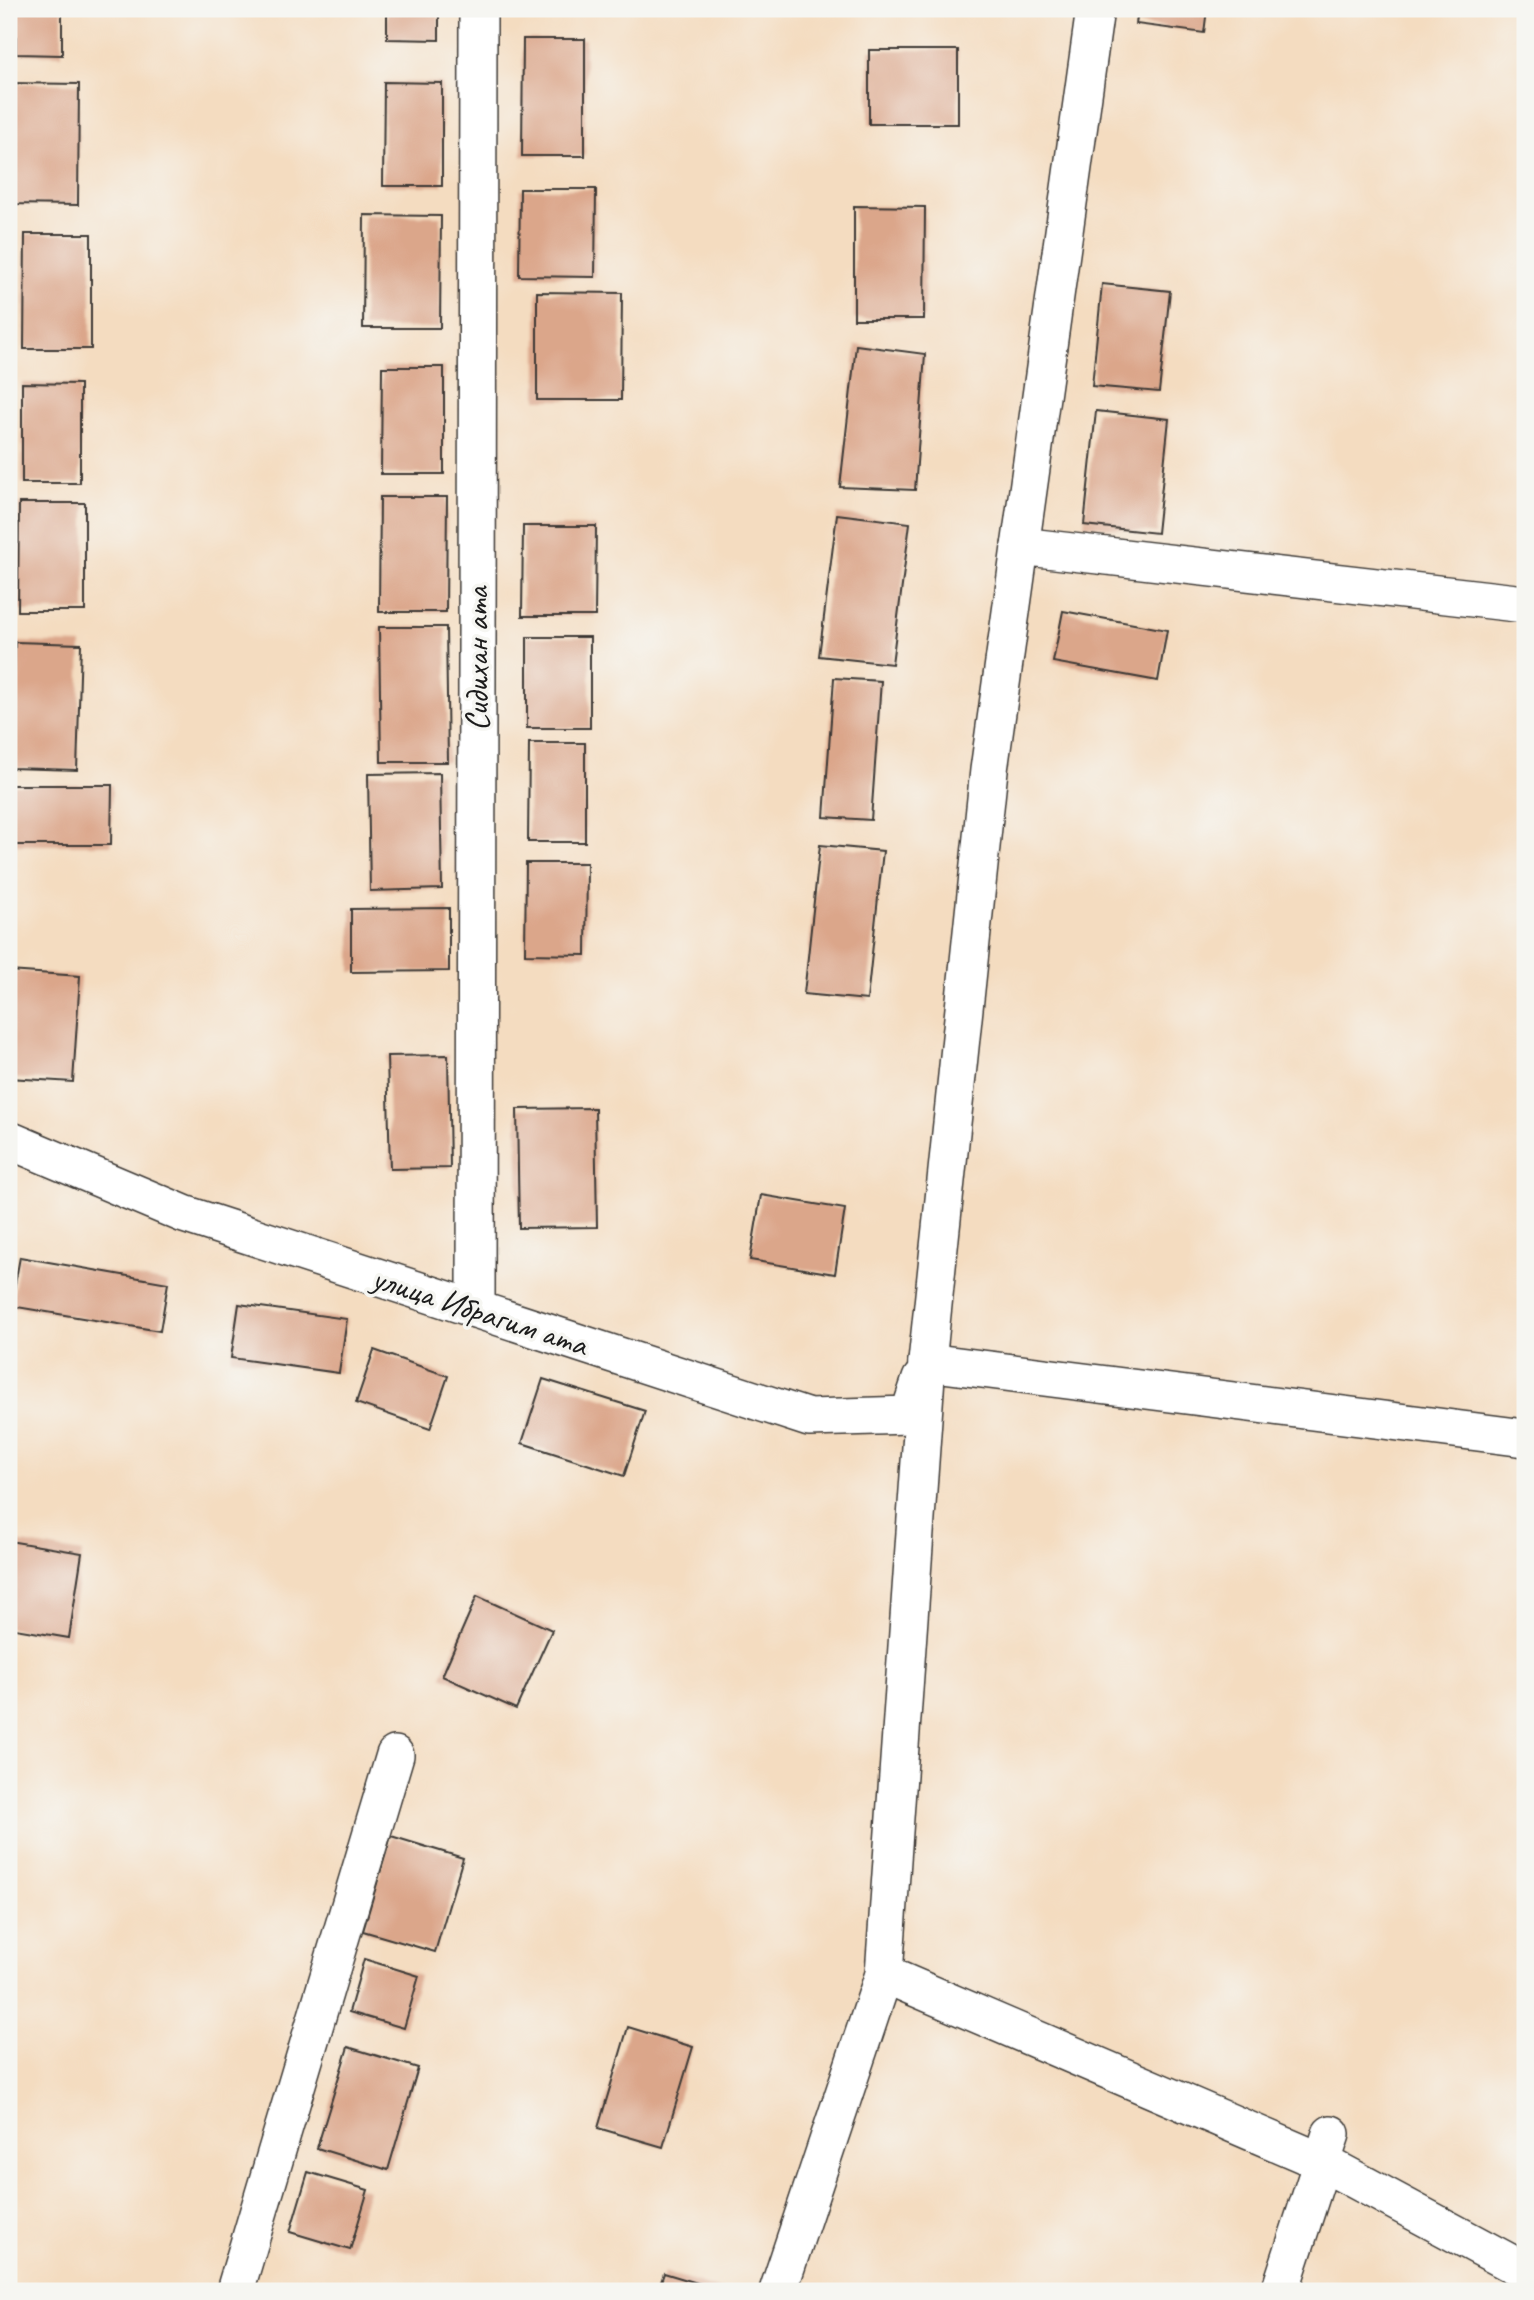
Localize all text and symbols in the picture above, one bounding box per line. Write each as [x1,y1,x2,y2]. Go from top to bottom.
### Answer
street label: Сидихан ата [456,585,498,731]
street label: улица Ибрагим ата [365,1256,595,1366]

